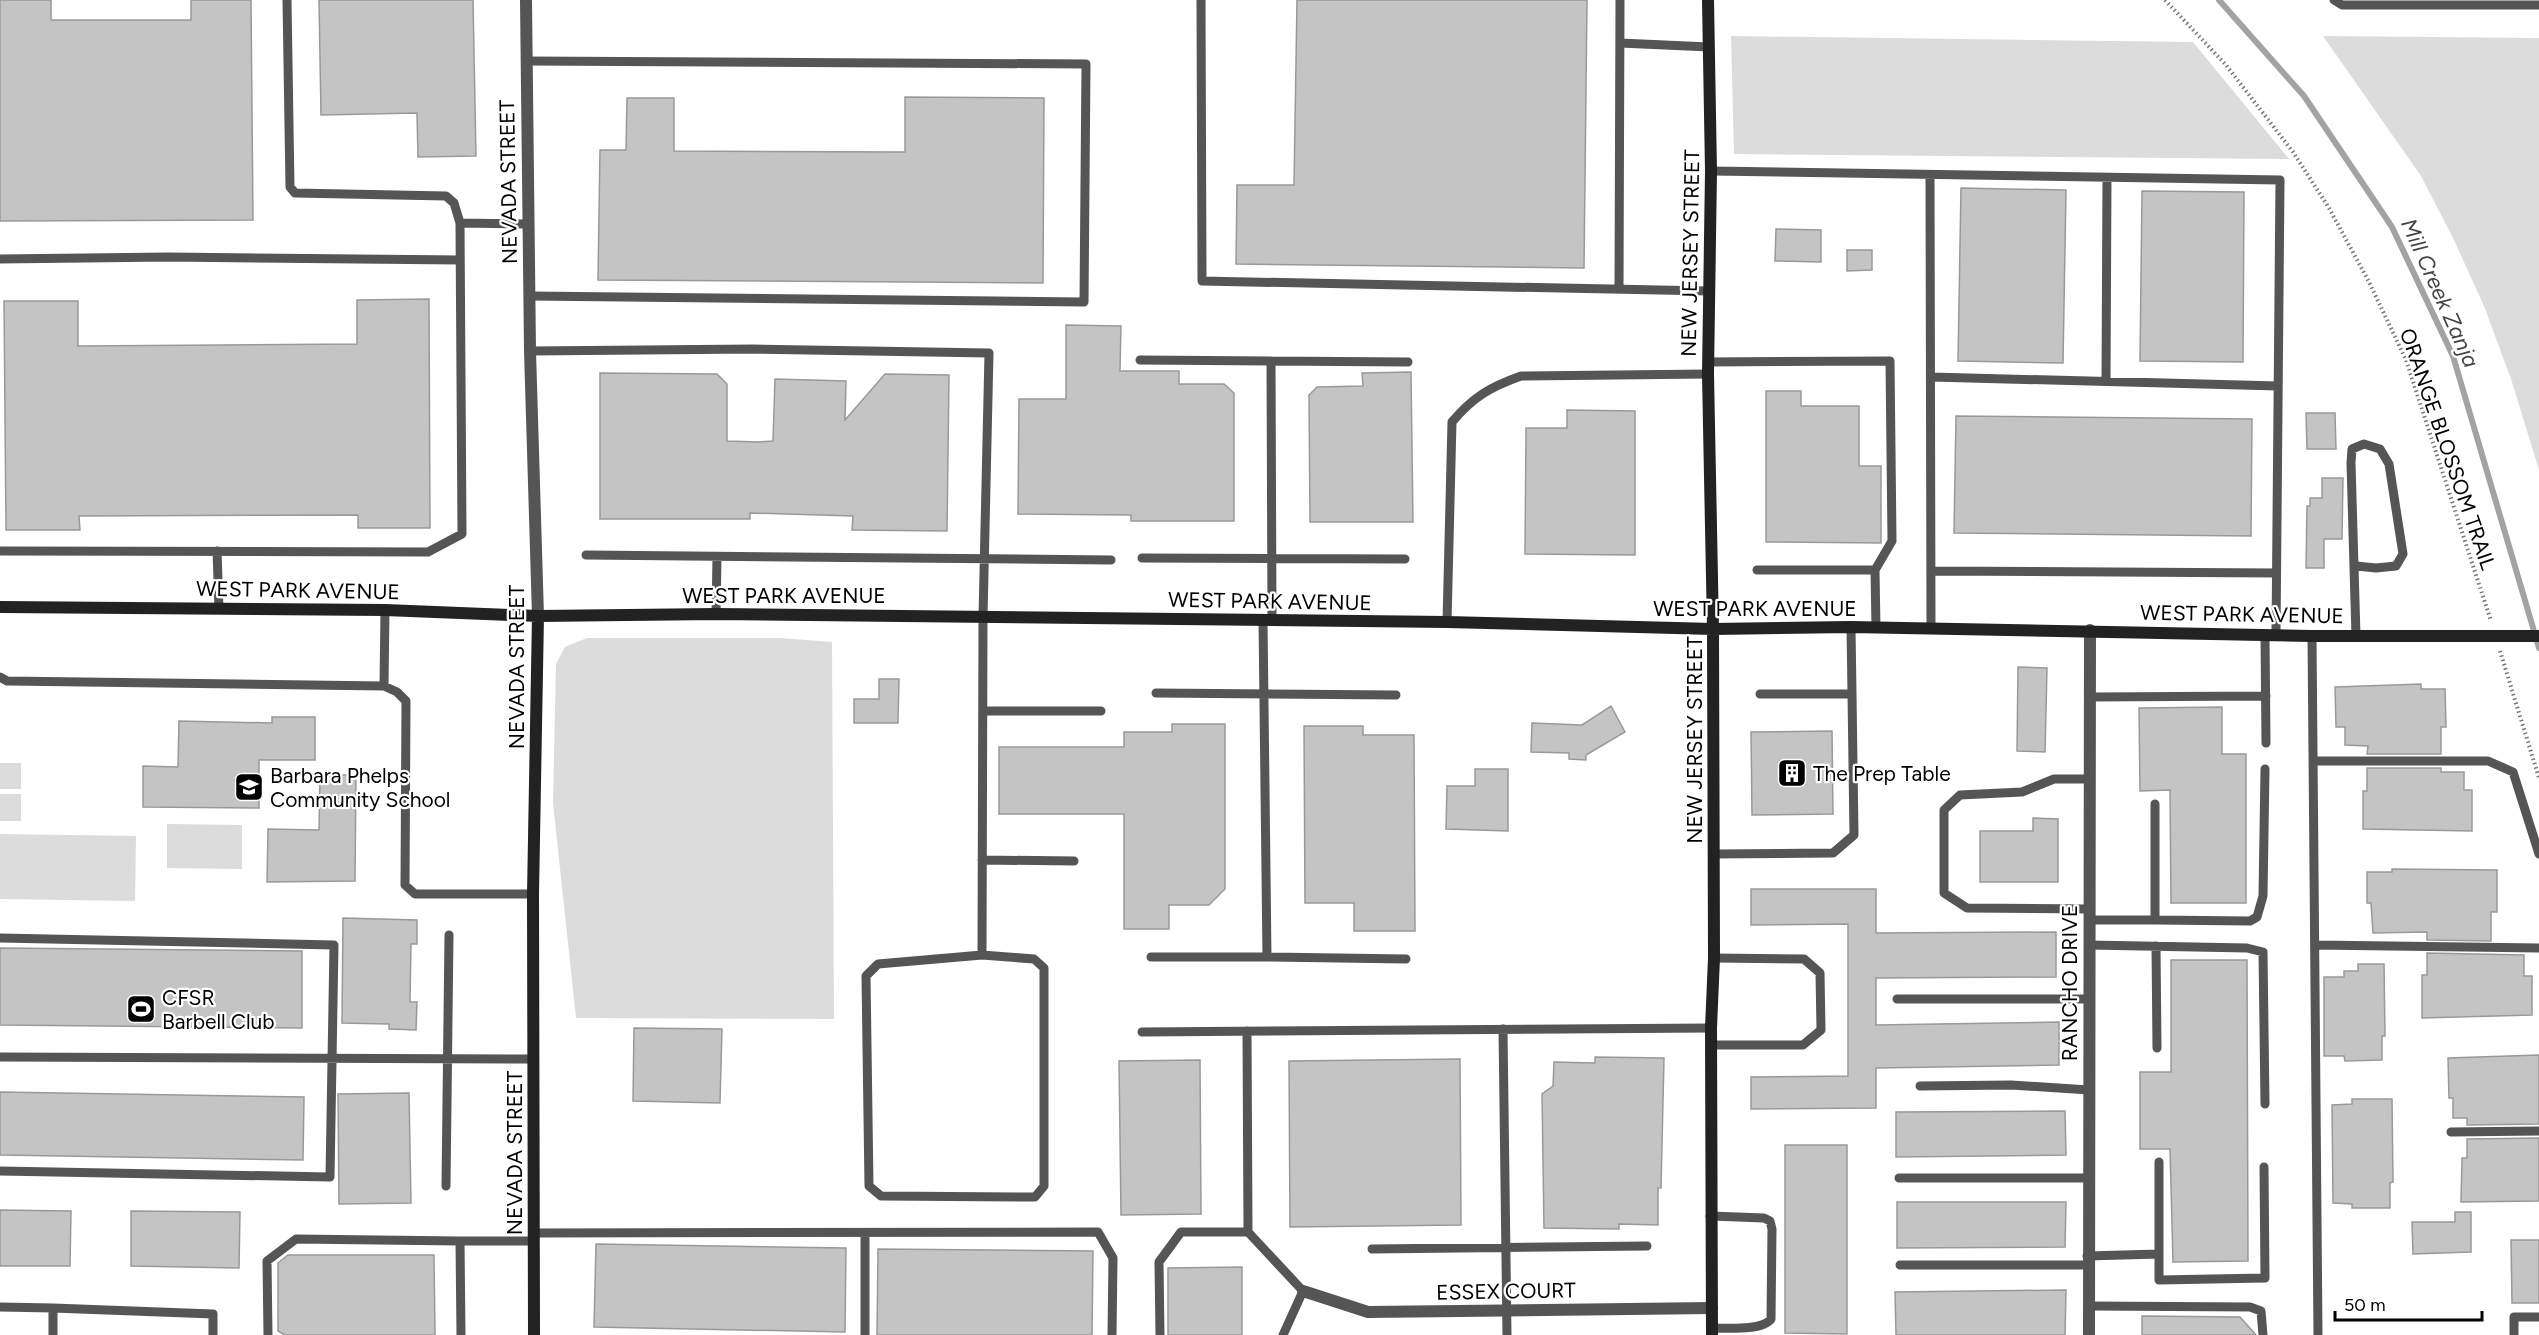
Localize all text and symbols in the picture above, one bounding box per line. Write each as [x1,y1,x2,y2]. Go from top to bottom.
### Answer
street label: NEVADA STREET [494,99,522,264]
street label: NEW JERSEY STREET [1676,149,1704,357]
water label: Mill Creek Zanja [2395,214,2485,372]
street label: ORANGE BLOSSOM TRAIL [2395,325,2501,573]
street label: WEST PARK AVENUE [196,576,400,604]
street label: WEST PARK AVENUE [682,583,886,608]
street label: NEVADA STREET [504,584,529,749]
street label: WEST PARK AVENUE [1168,587,1372,615]
street label: WEST PARK AVENUE [1653,596,1857,621]
street label: WEST PARK AVENUE [2140,600,2344,628]
street label: NEW JERSEY STREET [1682,636,1707,844]
building icon: The Prep Table [1776,757,1808,789]
place label: The Prep Table [1813,761,1951,786]
place label: Barbara Phelps Community School [270,763,451,812]
school or university icon: Barbara Phelps Community School [233,771,265,803]
street label: RANCHO DRIVE [2057,905,2082,1061]
place label: CFSR Barbell Club [162,985,275,1034]
sports icon: CFSR Barbell Club [125,993,157,1025]
street label: NEVADA STREET [502,1070,527,1235]
street label: ESSEX COURT [1436,1277,1576,1305]
scale bar [2335,1284,2482,1322]
text: 50 m [2344,1294,2386,1316]

